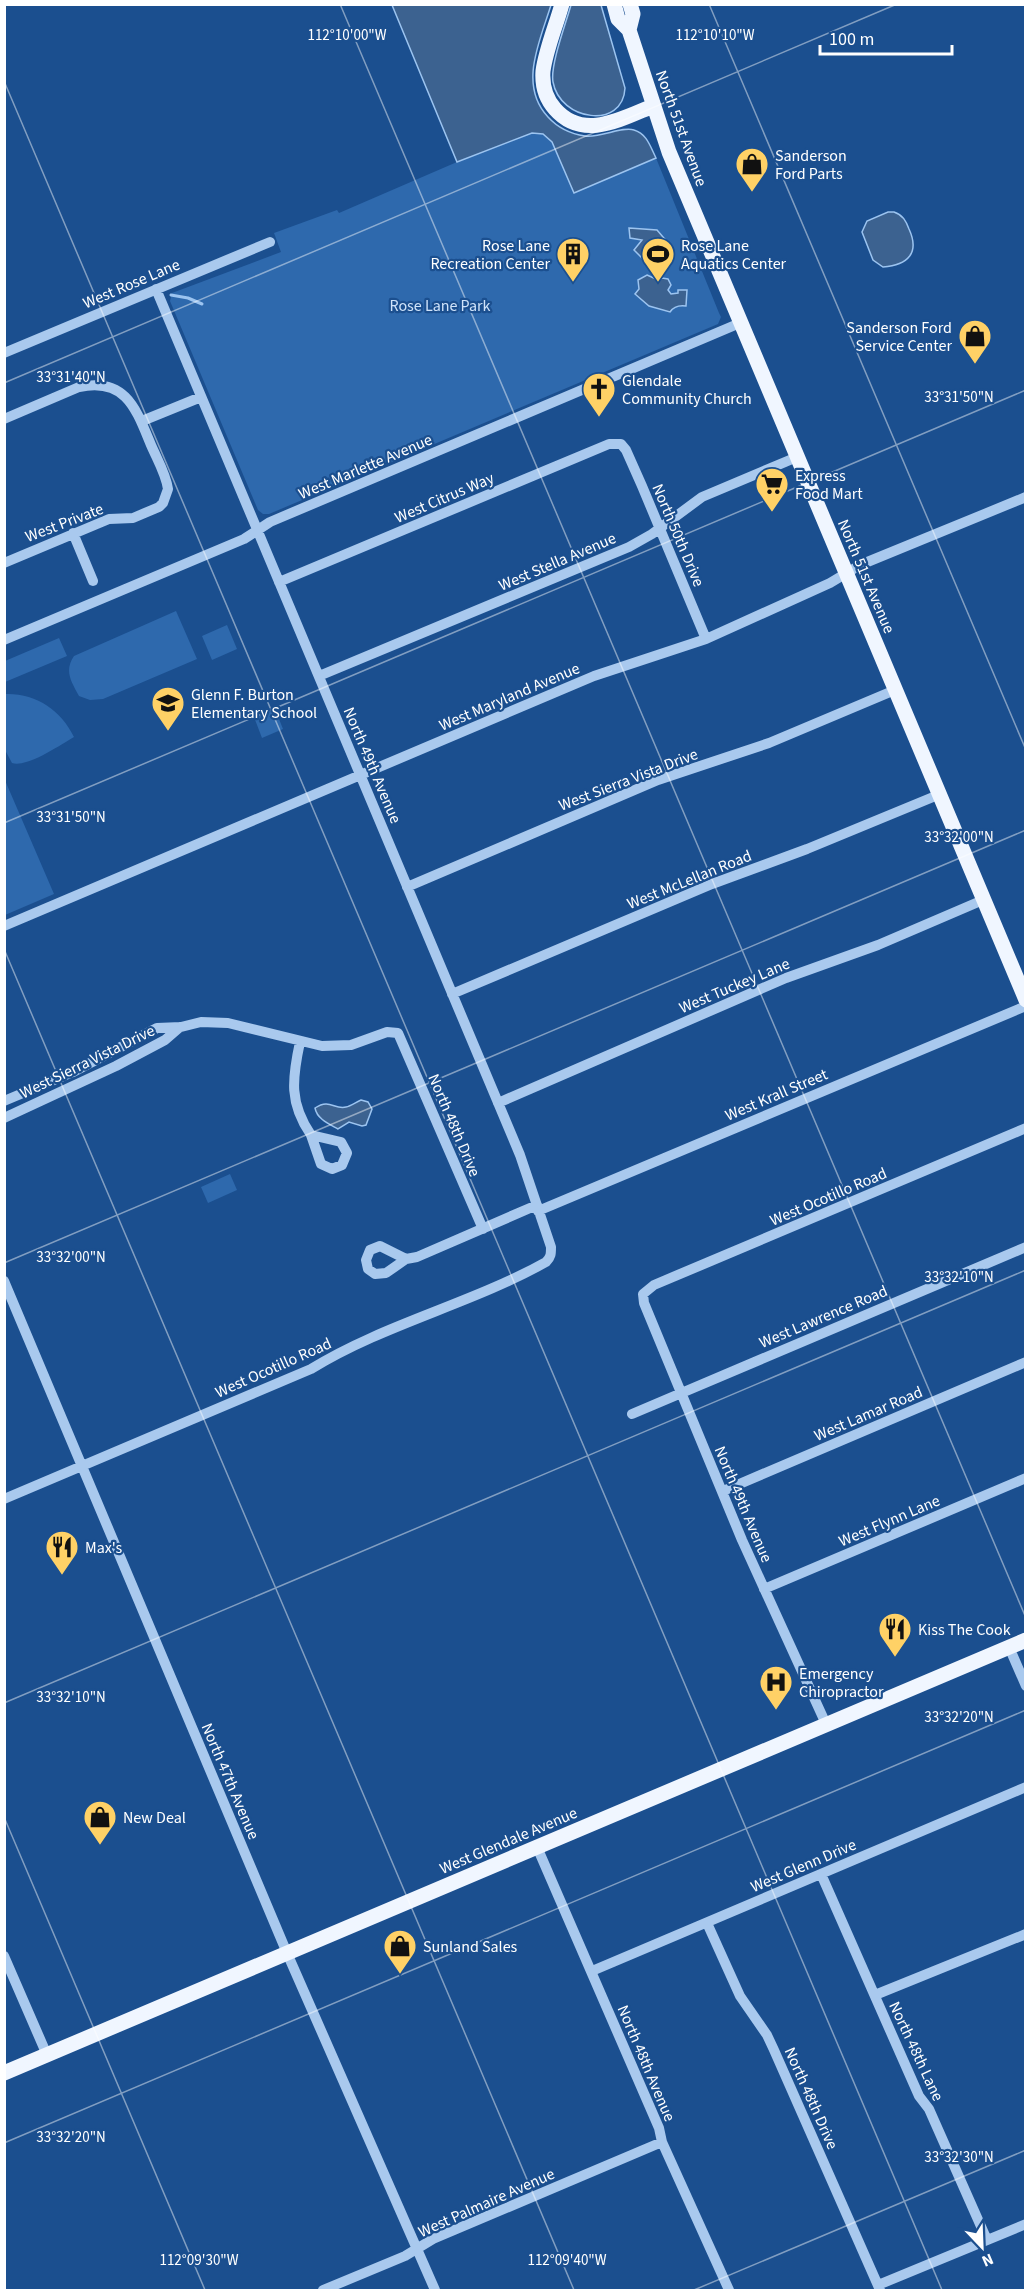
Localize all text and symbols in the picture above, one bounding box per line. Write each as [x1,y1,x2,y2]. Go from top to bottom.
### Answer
scale bar [820,18,952,56]
text: 112°10'00"W [307,25,387,46]
text: 112°10'10"W [675,25,755,46]
text: 100 m [829,27,874,52]
street label: North 51st Avenue [650,67,712,190]
place label: Sanderson Ford Parts [775,145,847,185]
shop icon: Sanderson Ford Parts [734,146,770,193]
place label: Rose Lane Recreation Center [430,235,550,275]
place label: Rose Lane Aquatics Center [681,235,787,275]
building icon: Rose Lane Recreation Center [555,236,591,283]
sports icon: Rose Lane Aquatics Center [640,236,676,283]
street label: West Rose Lane [79,254,183,314]
park label: Rose Lane Park [389,295,491,317]
place label: Sanderson Ford Service Center [846,317,952,357]
shop icon: Sanderson Ford Service Center [957,318,993,365]
text: 33°31'40"N [36,367,106,388]
place label: Glendale Community Church [622,370,752,410]
church icon: Glendale Community Church [581,371,617,418]
text: 33°31'50"N [924,387,994,408]
street label: West Marlette Avenue [295,429,436,505]
place label: Express Food Mart [795,465,863,505]
supermarket icon: Express Food Mart [754,466,790,513]
street label: West Citrus Way [391,467,498,529]
street label: North 50th Drive [647,481,710,590]
street label: West Private [22,498,107,548]
street label: North 51st Avenue [832,516,900,637]
street label: West Stella Avenue [495,527,620,597]
street label: West Maryland Avenue [436,657,583,737]
place label: Glenn F. Burton Elementary School [191,684,317,724]
school or university icon: Glenn F. Burton Elementary School [150,685,186,732]
street label: North 49th Avenue [338,704,407,827]
street label: West Sierra Vista Drive [556,743,701,817]
text: 33°31'50"N [36,807,106,828]
text: 33°32'00"N [924,827,994,848]
street label: West McLellan Road [624,845,755,915]
street label: West Tuckey Lane [676,953,793,1019]
street label: West Sierra Vista Drive [16,1020,159,1104]
street label: West Krall Street [722,1063,832,1126]
street label: North 48th Drive [423,1071,486,1180]
street label: West Ocotillo Road [766,1162,890,1232]
text: 33°32'00"N [36,1247,106,1268]
text: 33°32'10"N [924,1267,994,1288]
street label: West Lawrence Road [756,1280,891,1354]
street label: West Ocotillo Road [212,1332,335,1403]
street label: West Lamar Road [811,1381,926,1447]
street label: North 49th Avenue [709,1443,778,1566]
street label: West Flynn Lane [835,1490,944,1552]
restaurant icon: Max's [44,1529,80,1576]
place label: Max's [85,1537,122,1559]
restaurant icon: Kiss The Cook [877,1611,913,1658]
place label: Kiss The Cook [918,1619,1011,1641]
place label: Emergency Chiropractor [799,1663,884,1703]
hospital icon: Emergency Chiropractor [758,1664,794,1711]
text: 33°32'10"N [36,1687,106,1708]
text: 33°32'20"N [924,1707,994,1728]
street label: North 47th Avenue [196,1720,265,1843]
shop icon: New Deal [82,1799,118,1846]
street label: West Glendale Avenue [436,1802,581,1880]
place label: New Deal [123,1807,186,1829]
street label: West Glenn Drive [747,1834,860,1898]
shop icon: Sunland Sales [382,1928,418,1975]
place label: Sunland Sales [423,1936,518,1958]
street label: North 48th Lane [883,1998,949,2105]
street label: North 48th Avenue [612,2002,681,2125]
street label: North 48th Drive [779,2044,843,2153]
text: 33°32'20"N [36,2127,106,2148]
text: 33°32'30"N [924,2147,994,2168]
street label: West Palmaire Avenue [415,2163,558,2243]
north arrow [952,2217,1012,2277]
text: N [978,2248,997,2272]
text: 112°09'30"W [159,2250,239,2271]
text: 112°09'40"W [527,2250,607,2271]

